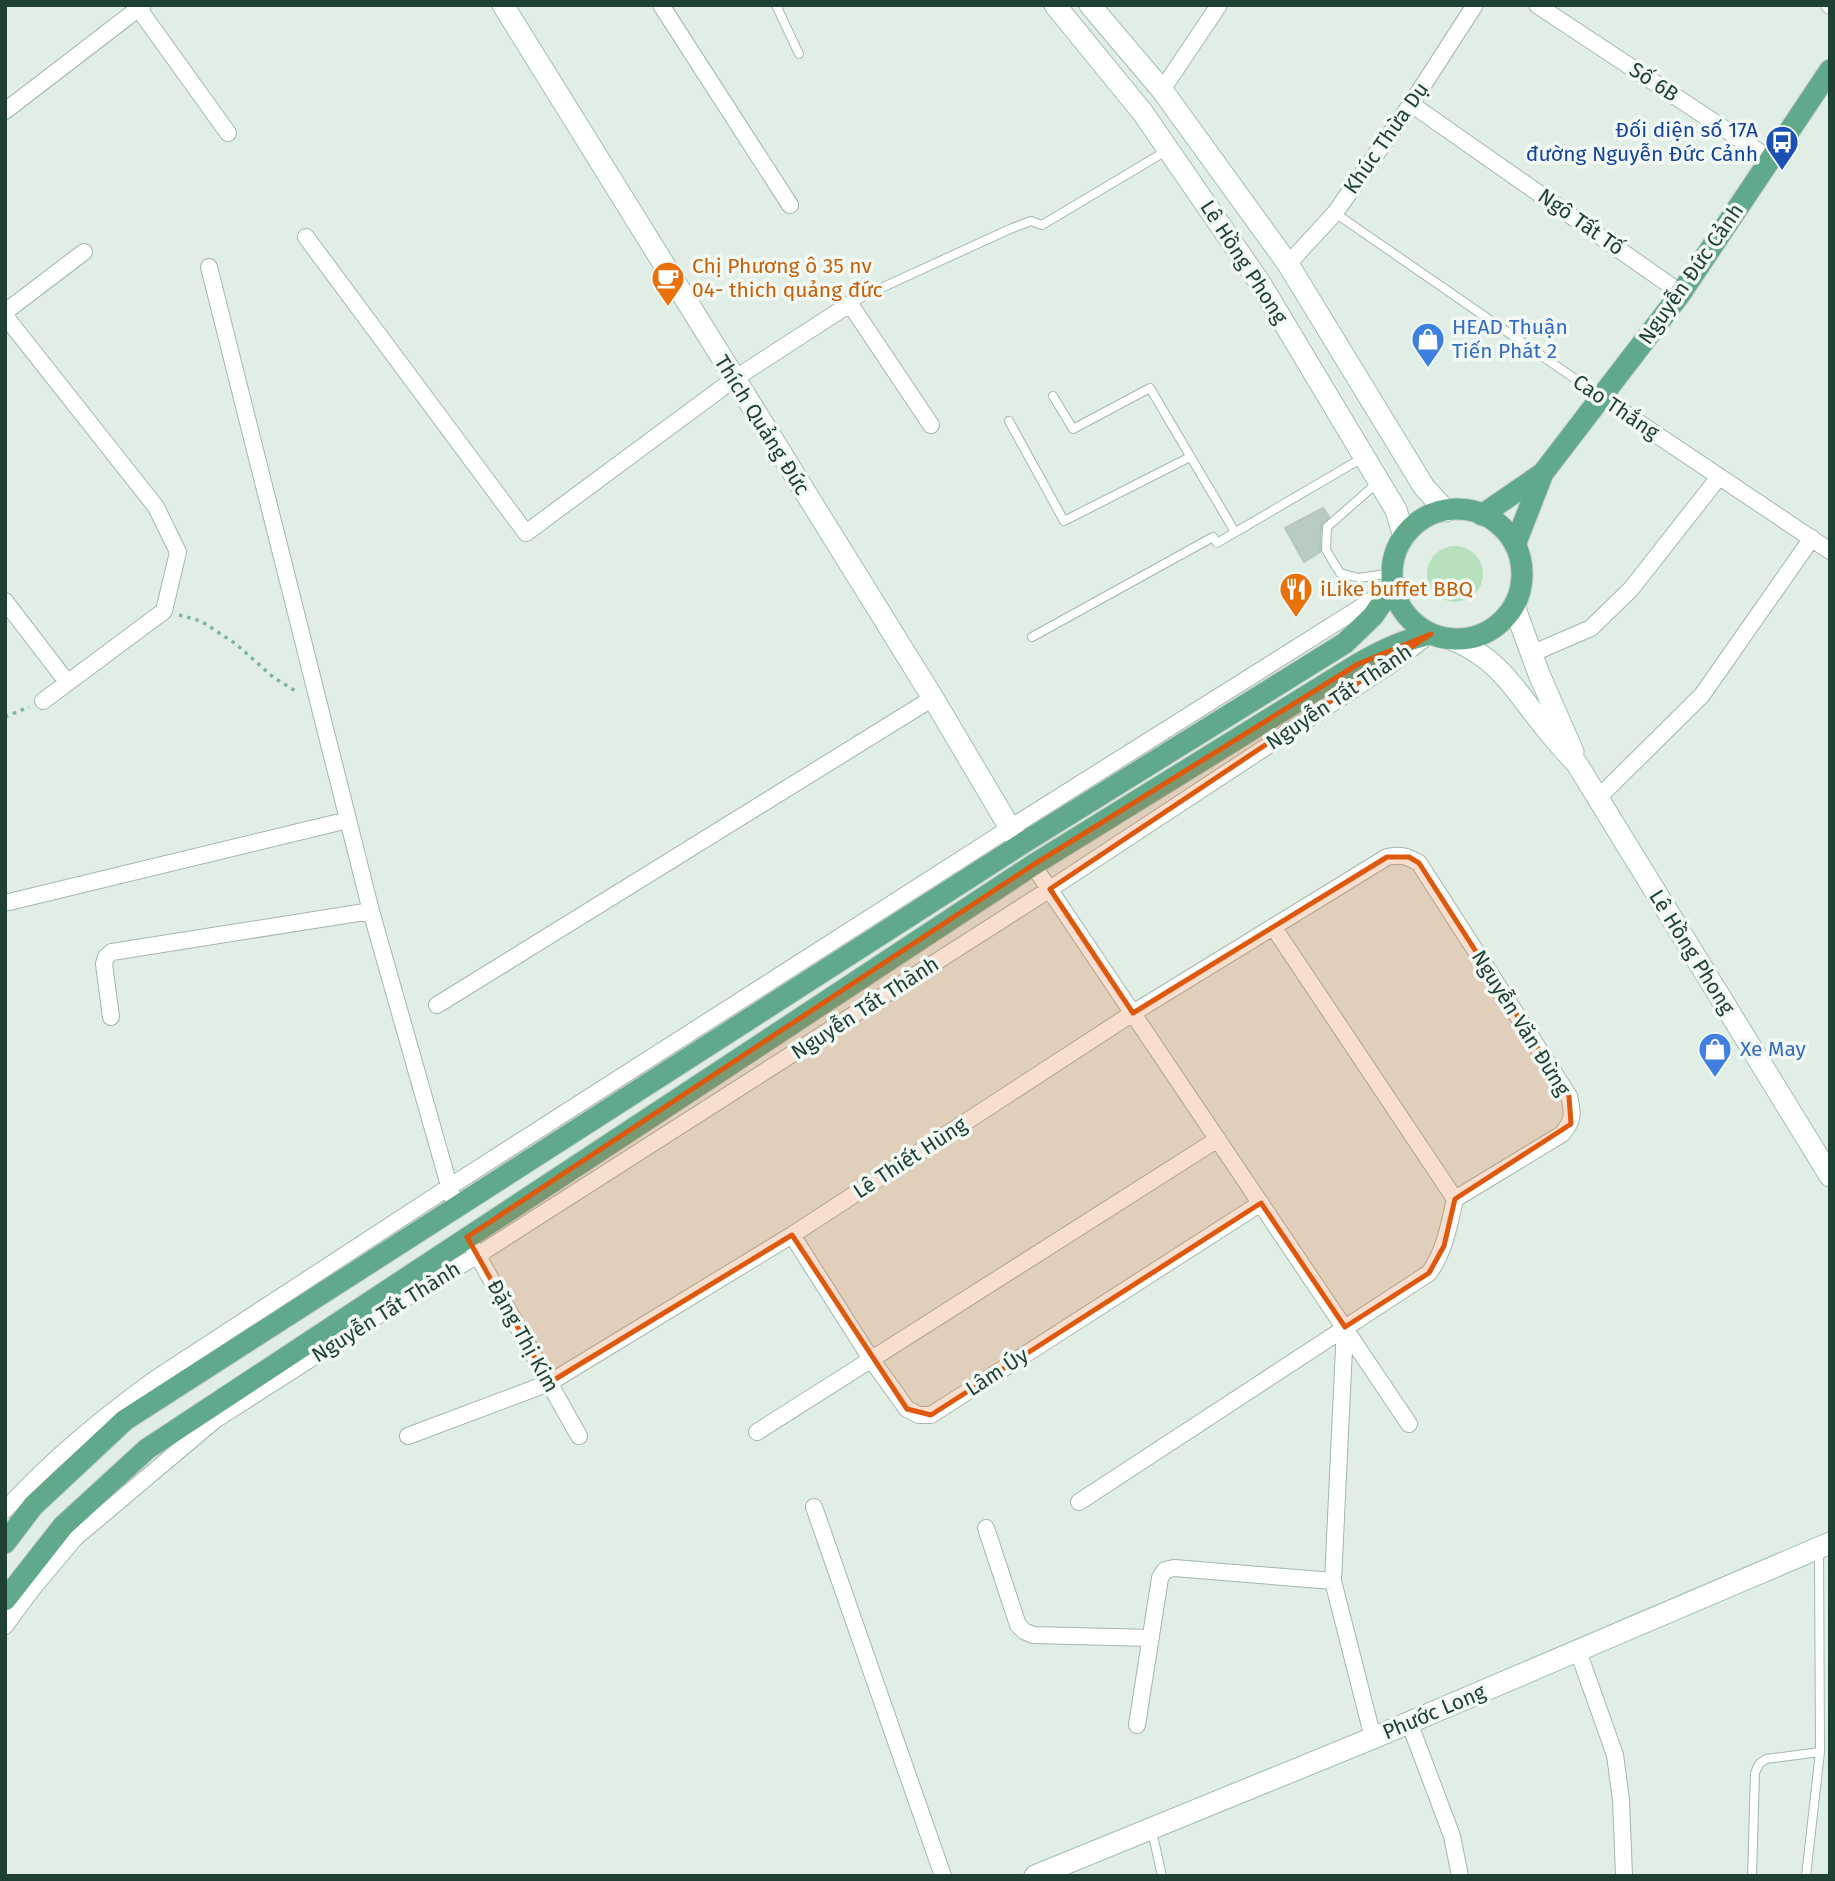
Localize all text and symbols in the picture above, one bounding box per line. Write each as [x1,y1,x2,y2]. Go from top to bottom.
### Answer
street label: Số 6B [1625,57,1683,107]
street label: Khúc Thừa Dụ [1338,77,1434,199]
place label: Đối diện số 17A đường Nguyễn Đức Cảnh [1526,117,1758,167]
bus stop icon: Đối diện số 17A đường Nguyễn Đức Cảnh [1763,123,1801,172]
street label: Ngô Tất Tố [1533,183,1629,261]
street label: Lê Hồng Phong [1194,195,1294,329]
street label: Nguyễn Đức Cảnh [1633,199,1749,349]
place label: Chị Phương ô 35 nv 04- thich quảng đức [692,253,883,303]
cafe icon: Chị Phương ô 35 nv 04- thich quảng đức [649,259,687,308]
place label: HEAD Thuận Tiến Phát 2 [1452,314,1568,364]
shop icon: HEAD Thuận Tiến Phát 2 [1409,320,1447,369]
street label: Thích Quảng Đức [709,350,815,500]
street label: Cao Thắng [1568,369,1664,445]
restaurant icon: iLike buffet BBQ [1277,570,1315,619]
place label: iLike buffet BBQ [1320,576,1473,602]
street label: Nguyễn Tất Thành [1261,639,1417,755]
street label: Lê Hồng Phong [1643,885,1741,1019]
street label: Nguyễn Văn Đừng [1466,945,1576,1101]
street label: Nguyễn Tất Thành [786,951,944,1065]
shop icon: Xe May [1696,1030,1734,1079]
place label: Xe May [1740,1036,1807,1062]
street label: Lê Thiết Hùng [848,1112,972,1204]
street label: Nguyễn Tất Thành [307,1256,465,1368]
street label: Đặng Thị Kim [481,1275,565,1397]
street label: Lâm Úy [961,1342,1034,1402]
street label: Phước Long [1379,1679,1489,1745]

